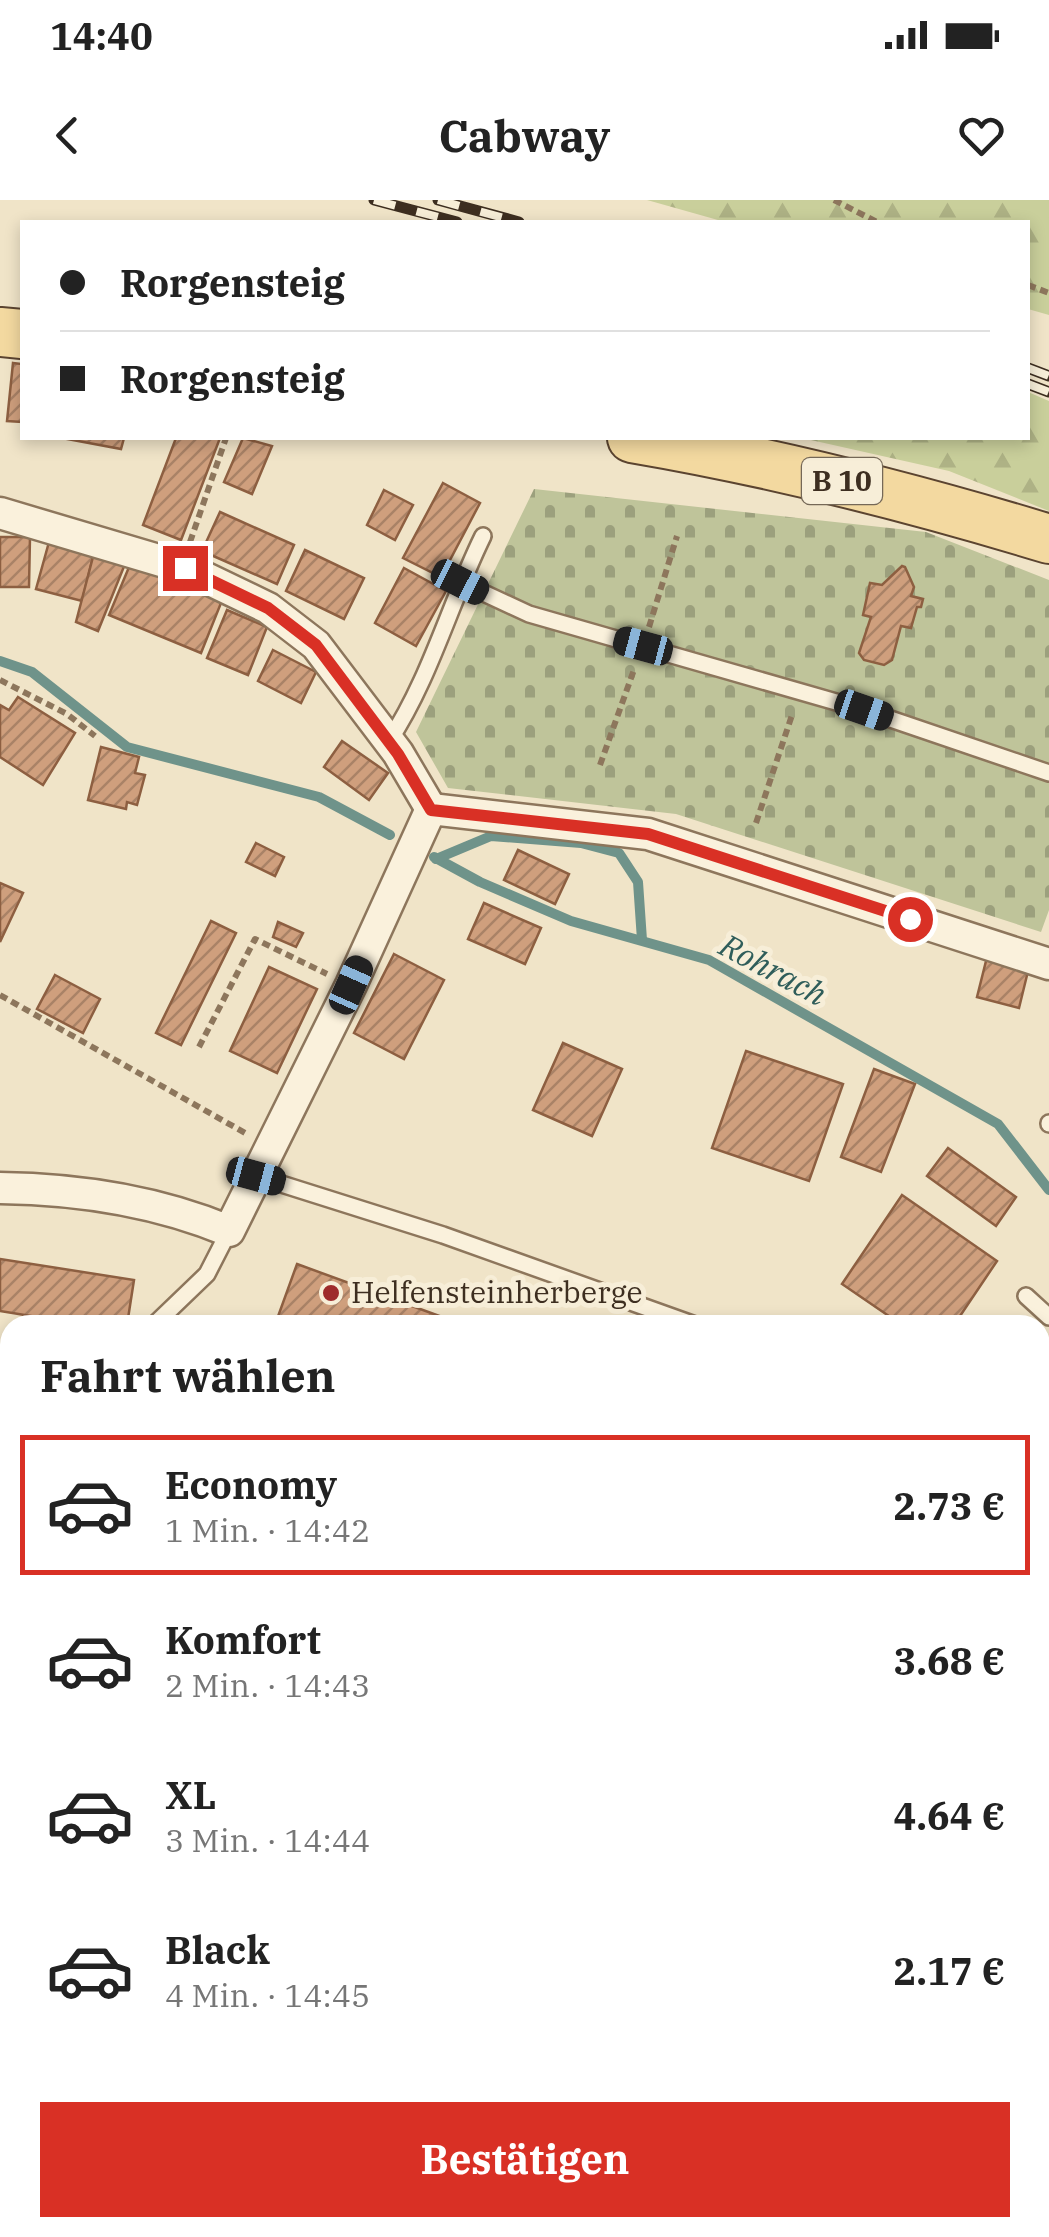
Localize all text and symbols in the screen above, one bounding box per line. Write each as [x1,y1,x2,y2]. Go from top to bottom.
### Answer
text: 14:40 [50,11,153,60]
text: Cabway [439,106,610,164]
icon: back [40,108,95,163]
icon: heart [954,108,1009,163]
text: Rorgensteig [120,258,345,307]
text: Rorgensteig [120,354,345,403]
road number: B 10 [802,458,882,504]
route end [163,546,208,591]
car [426,555,494,609]
car [610,624,676,668]
car [831,686,897,734]
route start [888,897,933,942]
water label: Rohrach [712,923,834,1015]
car [325,951,377,1019]
car [223,1154,289,1198]
place label: Helfensteinherberge [351,1272,643,1311]
marker: Helfensteinherberge [320,1282,342,1304]
text: Fahrt wählen [40,1346,335,1404]
icon: car [45,1460,135,1550]
text: Economy [165,1460,337,1509]
text: 2.73 € [893,1481,1005,1530]
text: 1 Min. · 14:42 [165,1509,370,1551]
icon: car [45,1615,135,1705]
text: Komfort [165,1615,321,1664]
text: 3.68 € [893,1636,1005,1685]
text: 2 Min. · 14:43 [165,1664,370,1706]
icon: car [45,1770,135,1860]
text: XL [165,1770,216,1819]
text: 4.64 € [893,1791,1005,1840]
text: 3 Min. · 14:44 [165,1819,370,1861]
icon: car [45,1925,135,2015]
text: Black [165,1925,270,1974]
text: 2.17 € [893,1946,1005,1995]
text: 4 Min. · 14:45 [165,1974,370,2016]
button: Bestätigen [40,2102,1010,2217]

